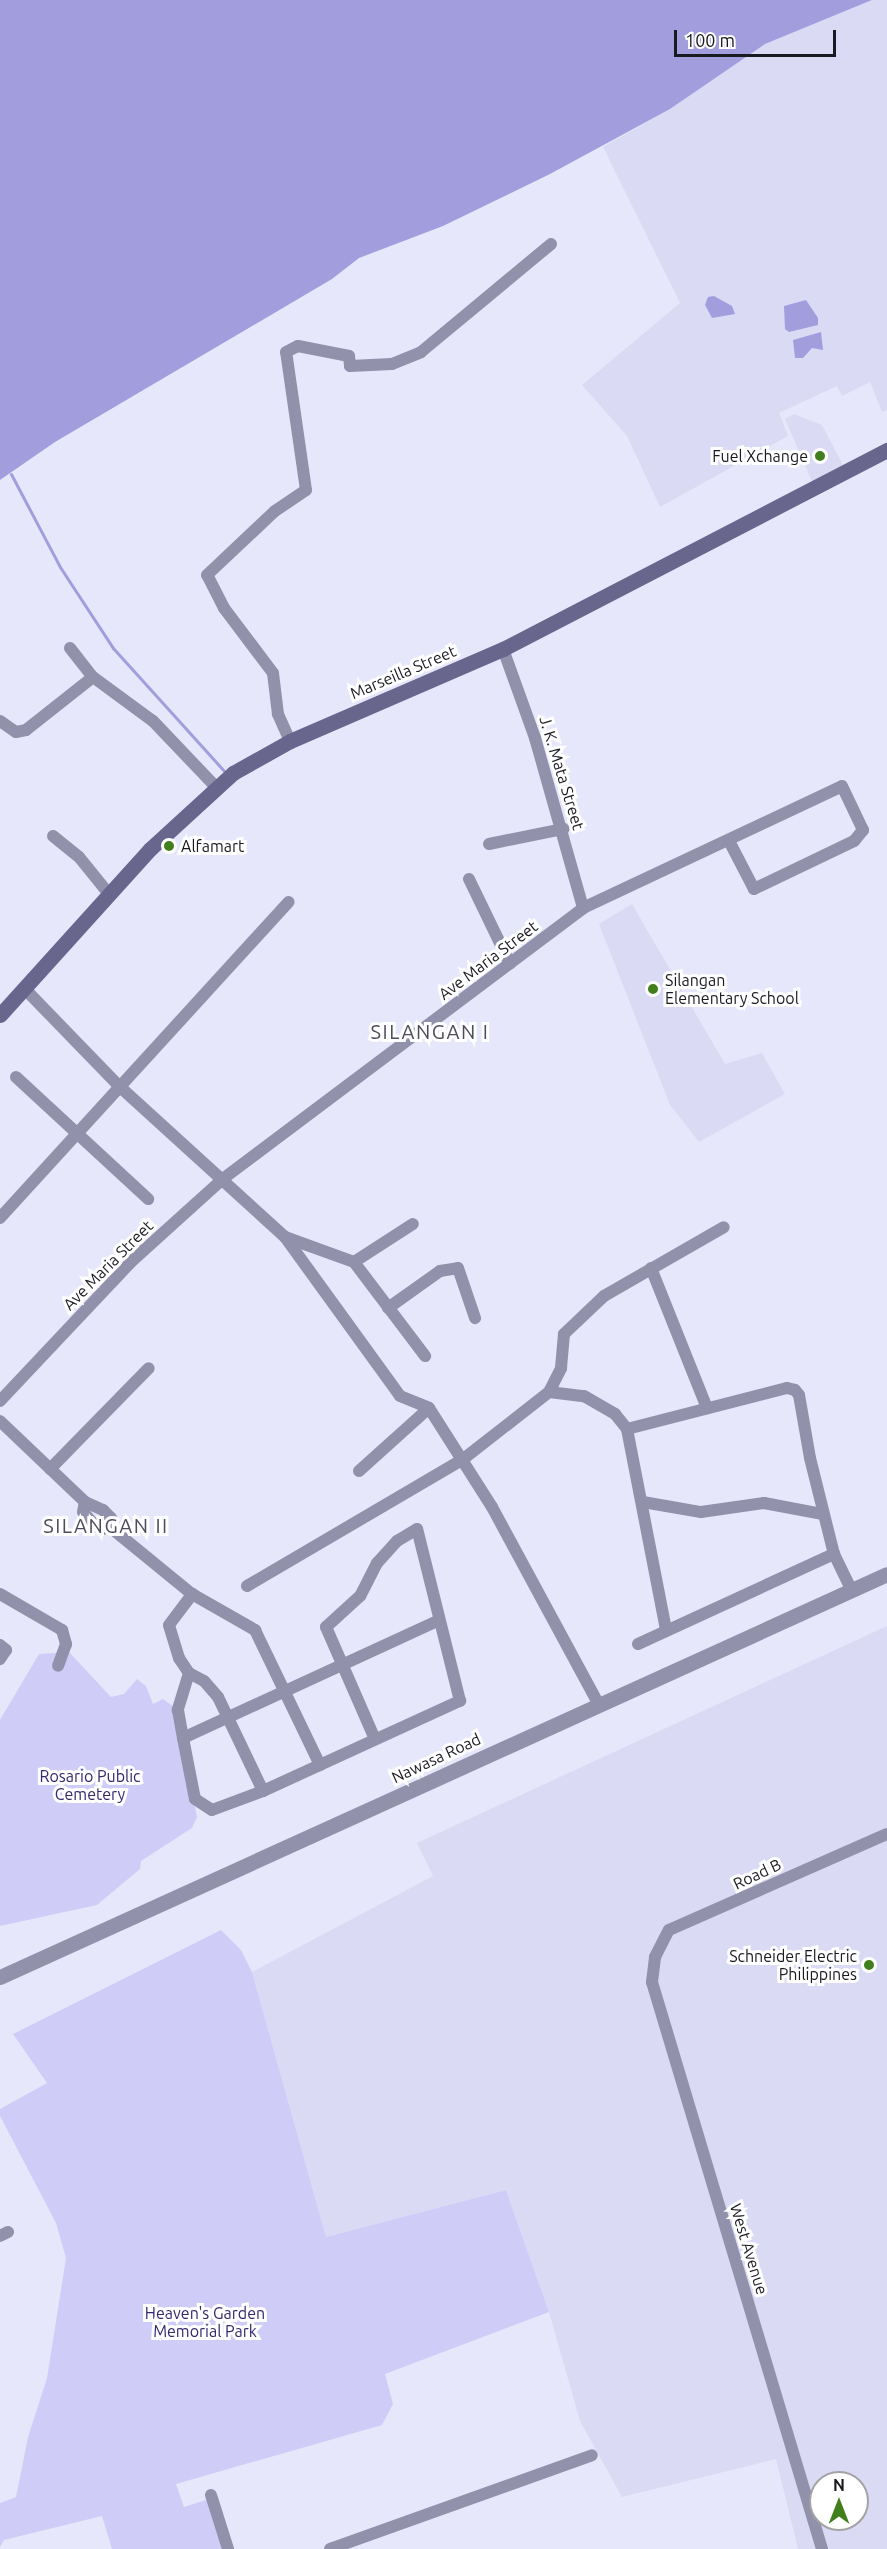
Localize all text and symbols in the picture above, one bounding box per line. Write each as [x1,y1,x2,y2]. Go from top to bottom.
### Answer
scale bar [677,18,839,56]
text: 100 m [685,30,735,50]
place label: Fuel Xchange [712,446,808,466]
marker: Fuel Xchange [813,449,827,463]
street label: Marseilla Street [347,641,459,703]
street label: J. K. Mata Street [536,714,588,832]
place label: Alfamart [181,836,244,856]
marker: Alfamart [162,839,176,853]
street label: Ave Maria Street [435,916,541,1004]
place label: Silangan Elementary School [665,970,799,1008]
marker: Silangan Elementary School [646,982,660,996]
district label: SILANGAN I [371,1019,489,1043]
street label: Ave Maria Street [59,1216,157,1314]
district label: SILANGAN II [43,1513,169,1537]
street label: Nawasa Road [388,1729,484,1787]
park label: Rosario Public Cemetery [39,1766,141,1804]
street label: Road B [730,1855,784,1893]
place label: Schneider Electric Philippines [729,1946,857,1984]
marker: Schneider Electric Philippines [862,1958,876,1972]
street label: West Avenue [726,2201,772,2297]
park label: Heaven's Garden Memorial Park [145,2303,265,2341]
north arrow [809,2471,869,2531]
text: N [833,2476,845,2494]

